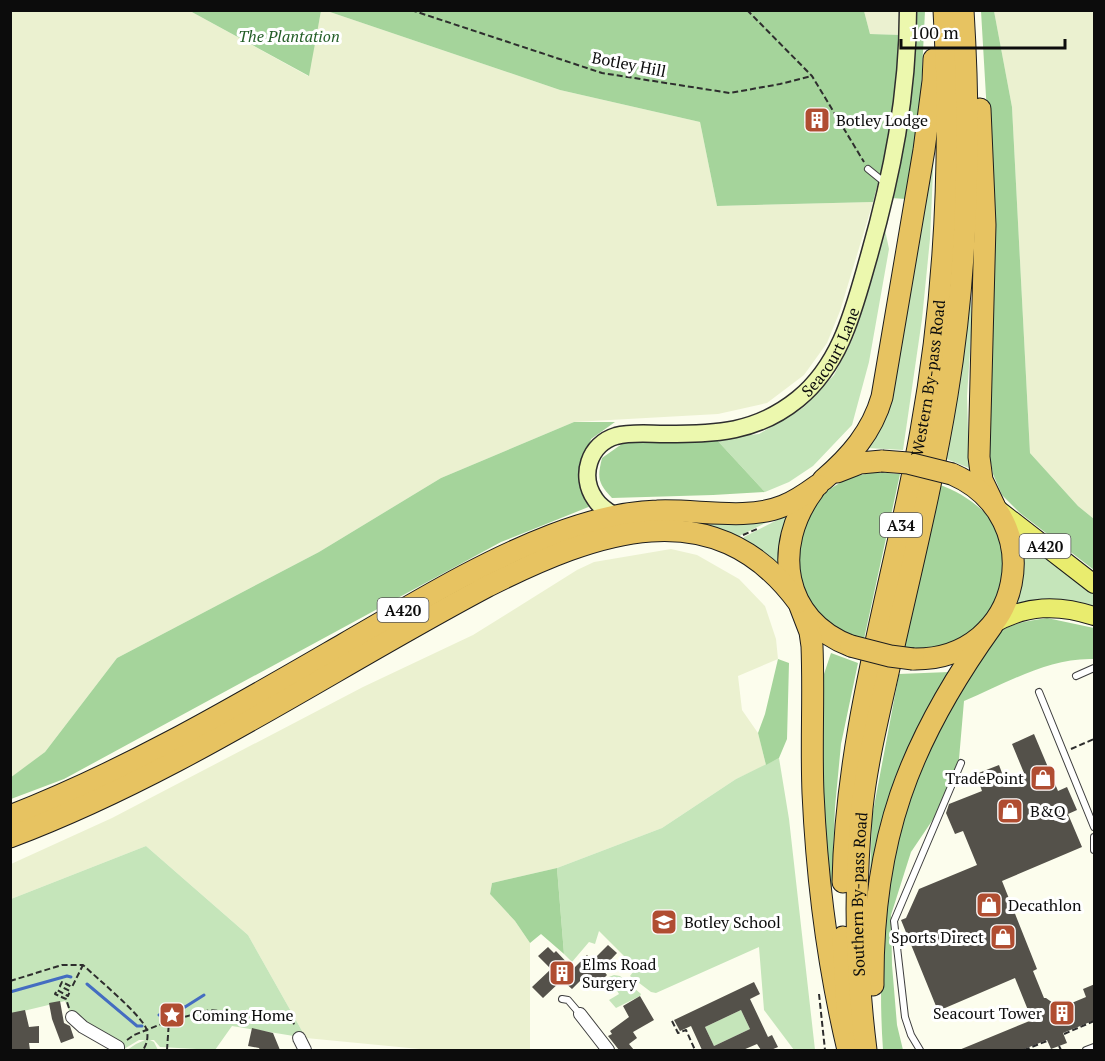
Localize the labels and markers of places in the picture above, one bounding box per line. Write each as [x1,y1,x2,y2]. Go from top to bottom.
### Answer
building icon: Botley Lodge [802,105,832,135]
place label: Botley Lodge [836,109,928,131]
shop icon: TradePoint [1028,763,1058,793]
place label: TradePoint [945,767,1024,789]
shop icon: B&Q [995,796,1025,826]
place label: B&Q [1030,800,1067,822]
shop icon: Decathlon [974,890,1004,920]
place label: Decathlon [1008,894,1082,916]
school or university icon: Botley School [649,907,679,937]
place label: Botley School [684,911,781,933]
shop icon: Sports Direct [988,922,1018,952]
place label: Sports Direct [891,926,984,948]
place label: Elms Road Surgery [582,953,657,993]
building icon: Elms Road Surgery [547,958,577,988]
building icon: Seacourt Tower [1047,998,1077,1028]
place icon: Coming Home [157,1000,187,1030]
place label: Seacourt Tower [933,1002,1043,1024]
place label: Coming Home [192,1004,294,1026]

